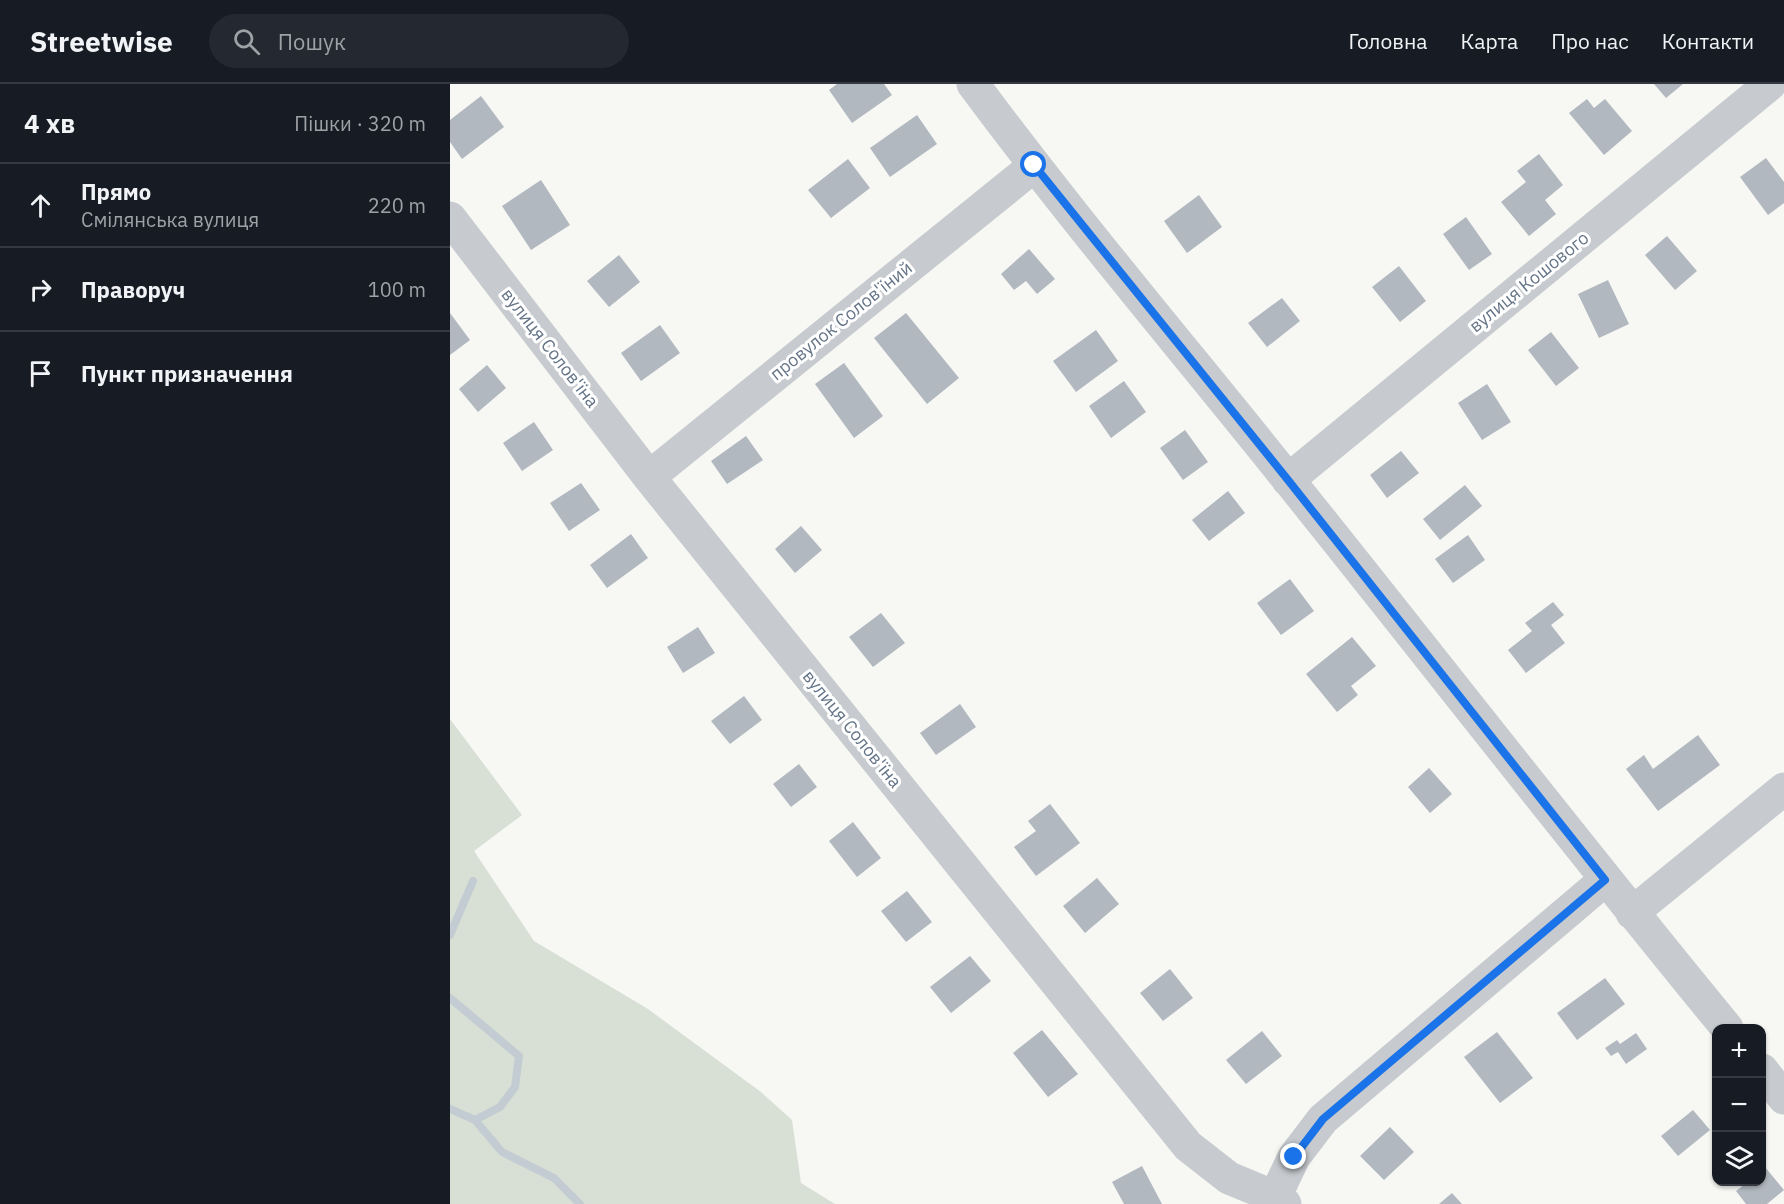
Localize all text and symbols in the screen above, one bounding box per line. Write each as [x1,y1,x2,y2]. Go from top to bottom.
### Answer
search box [209,14,629,68]
text: Streetwise [30,23,173,60]
icon: search [230,25,263,58]
text: Пошук [278,27,346,56]
text: Головна [1349,27,1427,55]
text: Карта [1460,27,1518,55]
text: Про нас [1551,27,1629,55]
text: Контакти [1662,27,1754,55]
text: 4 хв [24,106,75,140]
text: Пішки · 320 m [294,110,426,137]
route start [1020,151,1046,177]
text: Прямо [81,177,151,206]
icon: ahead [24,189,57,222]
text: 220 m [368,192,426,219]
text: Смілянська вулиця [81,206,259,233]
street label: вулиця Кошового [1464,226,1593,337]
street label: провулок Солов'їний [765,256,917,385]
icon: right [24,273,57,306]
text: Праворуч [81,275,185,304]
text: 100 m [368,276,426,303]
street label: вулиця Солов'їна [497,283,604,412]
icon: arrive [24,357,57,390]
text: Пункт призначення [81,359,293,388]
street label: вулиця Солов'їна [798,665,907,793]
map controls [1712,1024,1766,1186]
button: + [1712,1024,1766,1078]
button: − [1712,1078,1766,1132]
button: layers [1712,1132,1766,1186]
route end [1280,1143,1306,1169]

